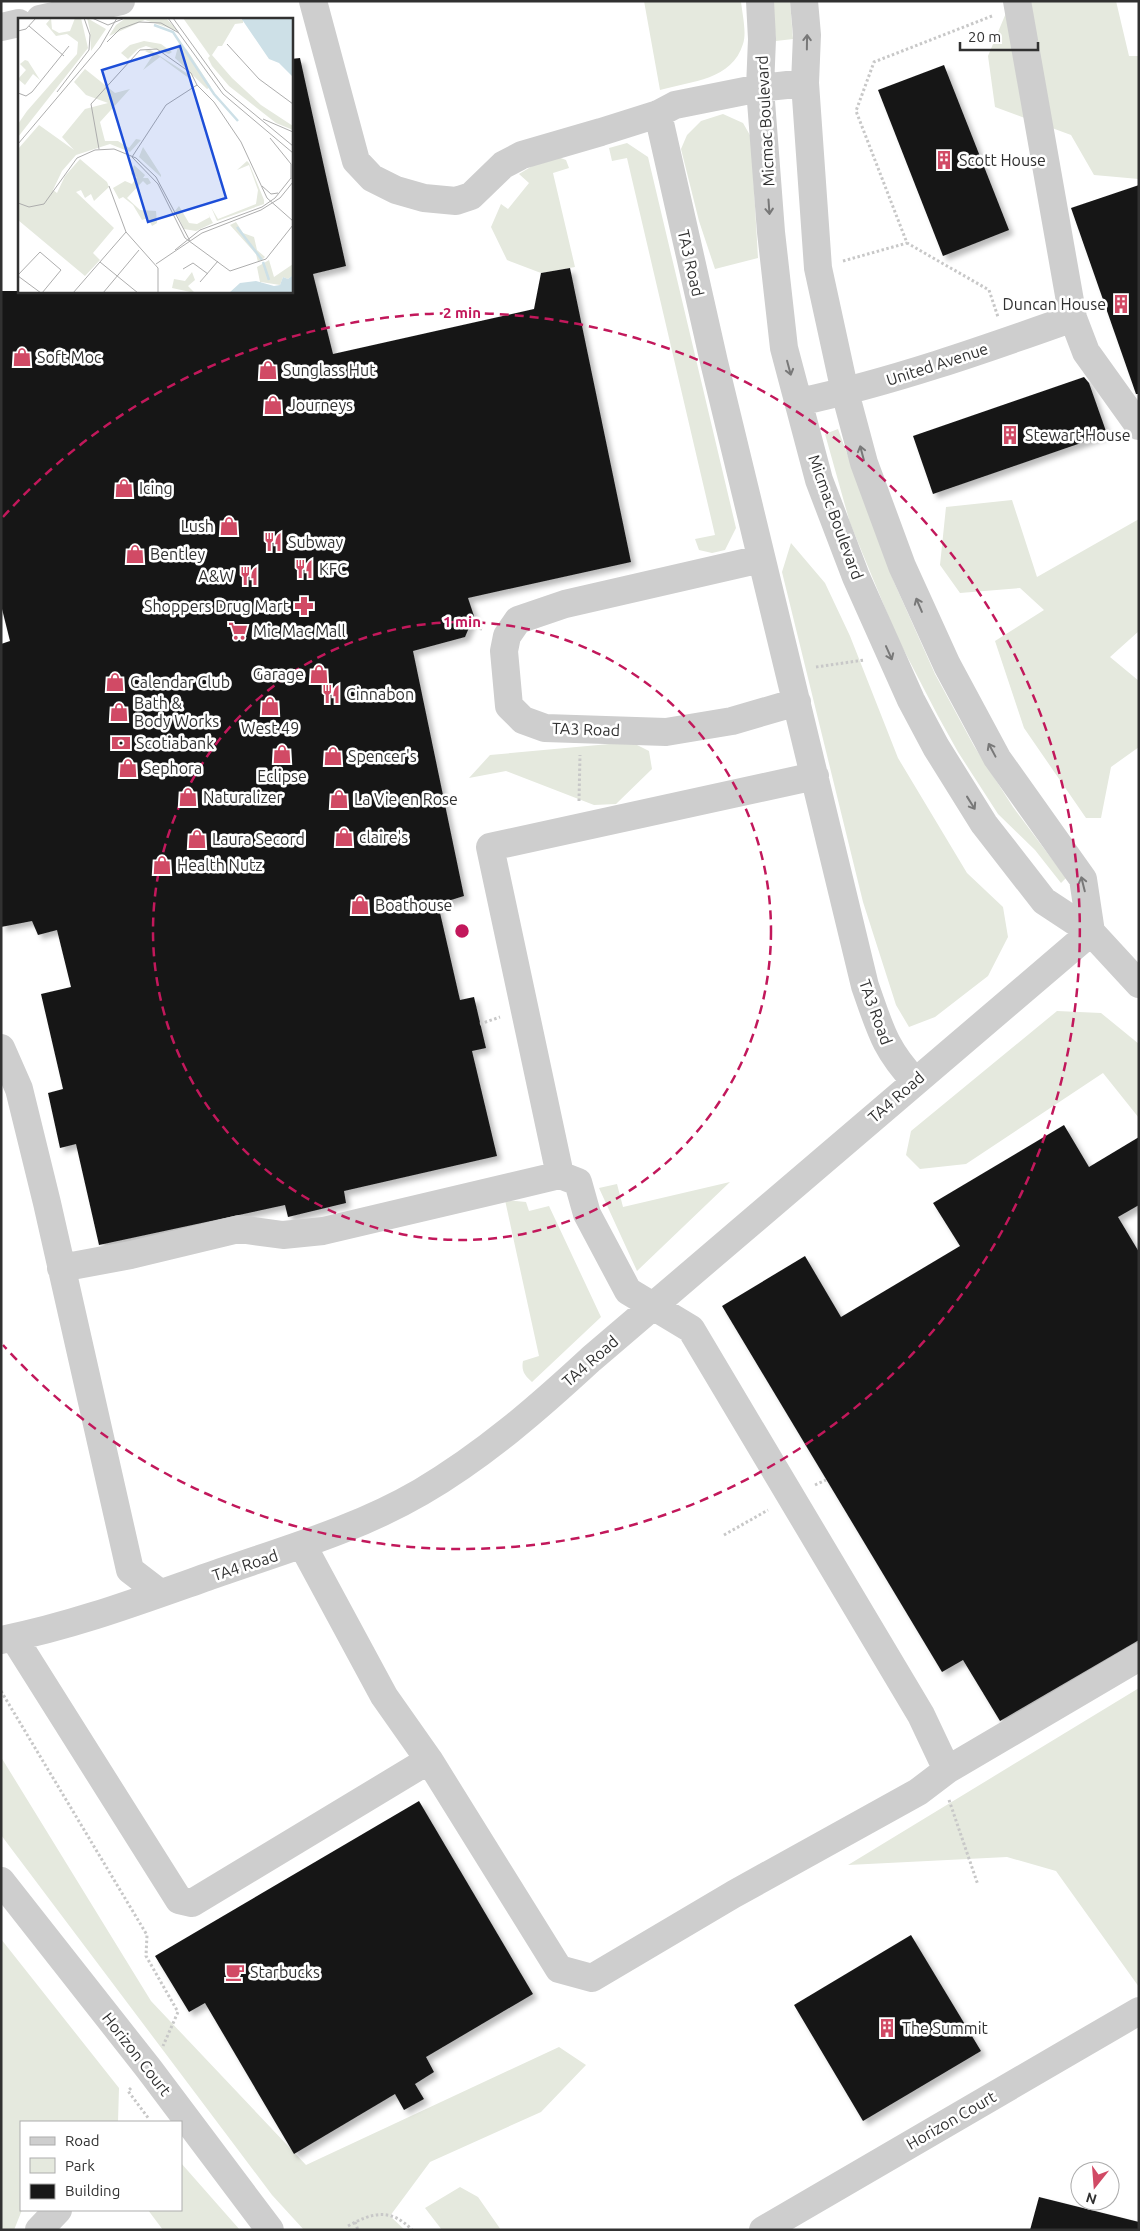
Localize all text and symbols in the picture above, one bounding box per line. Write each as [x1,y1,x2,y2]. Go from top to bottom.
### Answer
inset map [18,18,292,292]
scale bar [960,20,1038,52]
text: 20 m [968,28,1001,45]
one-way arrow [802,35,811,51]
street label: Micmac Boulevard [753,55,777,187]
building icon: Scott House [933,149,955,171]
place label: Scott House [959,151,1046,169]
one-way arrow [765,199,774,215]
street label: TA3 Road [675,228,707,298]
building icon: Duncan House [1110,293,1132,315]
place label: Duncan House [1003,295,1106,313]
text: 2 min [443,304,481,321]
street label: United Avenue [884,339,990,389]
shop icon: Soft Moc [11,346,33,368]
place label: Soft Moc [37,348,102,366]
shop icon: Sunglass Hut [257,359,279,381]
one-way arrow [785,360,795,376]
place label: Sunglass Hut [283,361,376,379]
shop icon: Journeys [262,394,284,416]
place label: Journeys [288,396,353,414]
building icon: Stewart House [999,424,1021,446]
place label: Stewart House [1025,426,1131,444]
one-way arrow [856,445,866,461]
street label: Micmac Boulevard [805,452,867,582]
shop icon: Icing [113,477,135,499]
place label: Icing [139,479,173,497]
shop icon: Lush [218,515,240,537]
place label: Lush [181,517,214,535]
restaurant icon: Subway [262,531,284,553]
place label: Subway [288,533,343,551]
shop icon: Bentley [124,543,146,565]
place label: Bentley [150,545,205,563]
restaurant icon: KFC [293,558,315,580]
place label: KFC [319,560,347,578]
restaurant icon: A&W [238,565,260,587]
place label: A&W [198,567,234,585]
pharmacy icon: Shoppers Drug Mart [293,595,315,617]
place label: Shoppers Drug Mart [144,597,290,615]
one-way arrow [913,598,923,613]
text: 1 min [443,613,481,630]
supermarket icon: Mic Mac Mall [227,620,249,642]
place label: Mic Mac Mall [253,622,346,640]
one-way arrow [885,645,895,660]
shop icon: Garage [308,663,330,685]
place label: Garage [253,665,304,683]
shop icon: Calendar Club [104,671,126,693]
place label: Calendar Club [130,673,230,691]
restaurant icon: Cinnabon [320,683,342,705]
place label: Cinnabon [346,685,414,703]
place label: Bath & Body Works [134,694,219,730]
shop icon: West 49 [259,695,281,717]
shop icon: Bath & Body Works [108,701,130,723]
place label: West 49 [241,719,299,737]
street label: TA3 Road [552,719,620,739]
bank icon: Scotiabank [110,732,132,754]
place label: Scotiabank [136,734,214,752]
shop icon: Eclipse [271,743,293,765]
one-way arrow [987,743,997,757]
shop icon: Spencer's [322,745,344,767]
place label: Spencer's [348,747,417,765]
shop icon: Sephora [117,757,139,779]
place label: Sephora [143,759,202,777]
place label: Eclipse [257,767,307,785]
shop icon: Naturalizer [177,786,199,808]
place label: Naturalizer [203,788,283,806]
shop icon: La Vie en Rose [328,788,350,810]
place label: La Vie en Rose [354,790,458,808]
one-way arrow [966,796,976,810]
shop icon: claire's [333,826,355,848]
shop icon: Laura Secord [186,828,208,850]
place label: claire's [359,828,408,846]
place label: Laura Secord [212,830,305,848]
shop icon: Health Nutz [151,854,173,876]
place label: Health Nutz [177,856,263,874]
one-way arrow [1078,876,1087,892]
shop icon: Boathouse [349,894,371,916]
place label: Boathouse [375,896,452,914]
centre of rings [453,922,471,940]
street label: TA3 Road [856,977,896,1047]
street label: TA4 Road [864,1068,928,1126]
street label: TA4 Road [558,1332,622,1390]
street label: TA4 Road [210,1546,280,1584]
cafe icon: Starbucks [224,1961,246,1983]
place label: Starbucks [250,1963,320,1981]
street label: Horizon Court [99,2009,175,2100]
building icon: The Summit [876,2017,898,2039]
place label: The Summit [902,2019,989,2037]
street label: Horizon Court [903,2087,1000,2153]
legend [20,2121,182,2211]
text: Road [65,2132,100,2149]
text: Park [65,2157,95,2174]
north arrow [1070,2161,1120,2211]
text: Building [65,2182,120,2199]
text: N [1084,2189,1099,2208]

